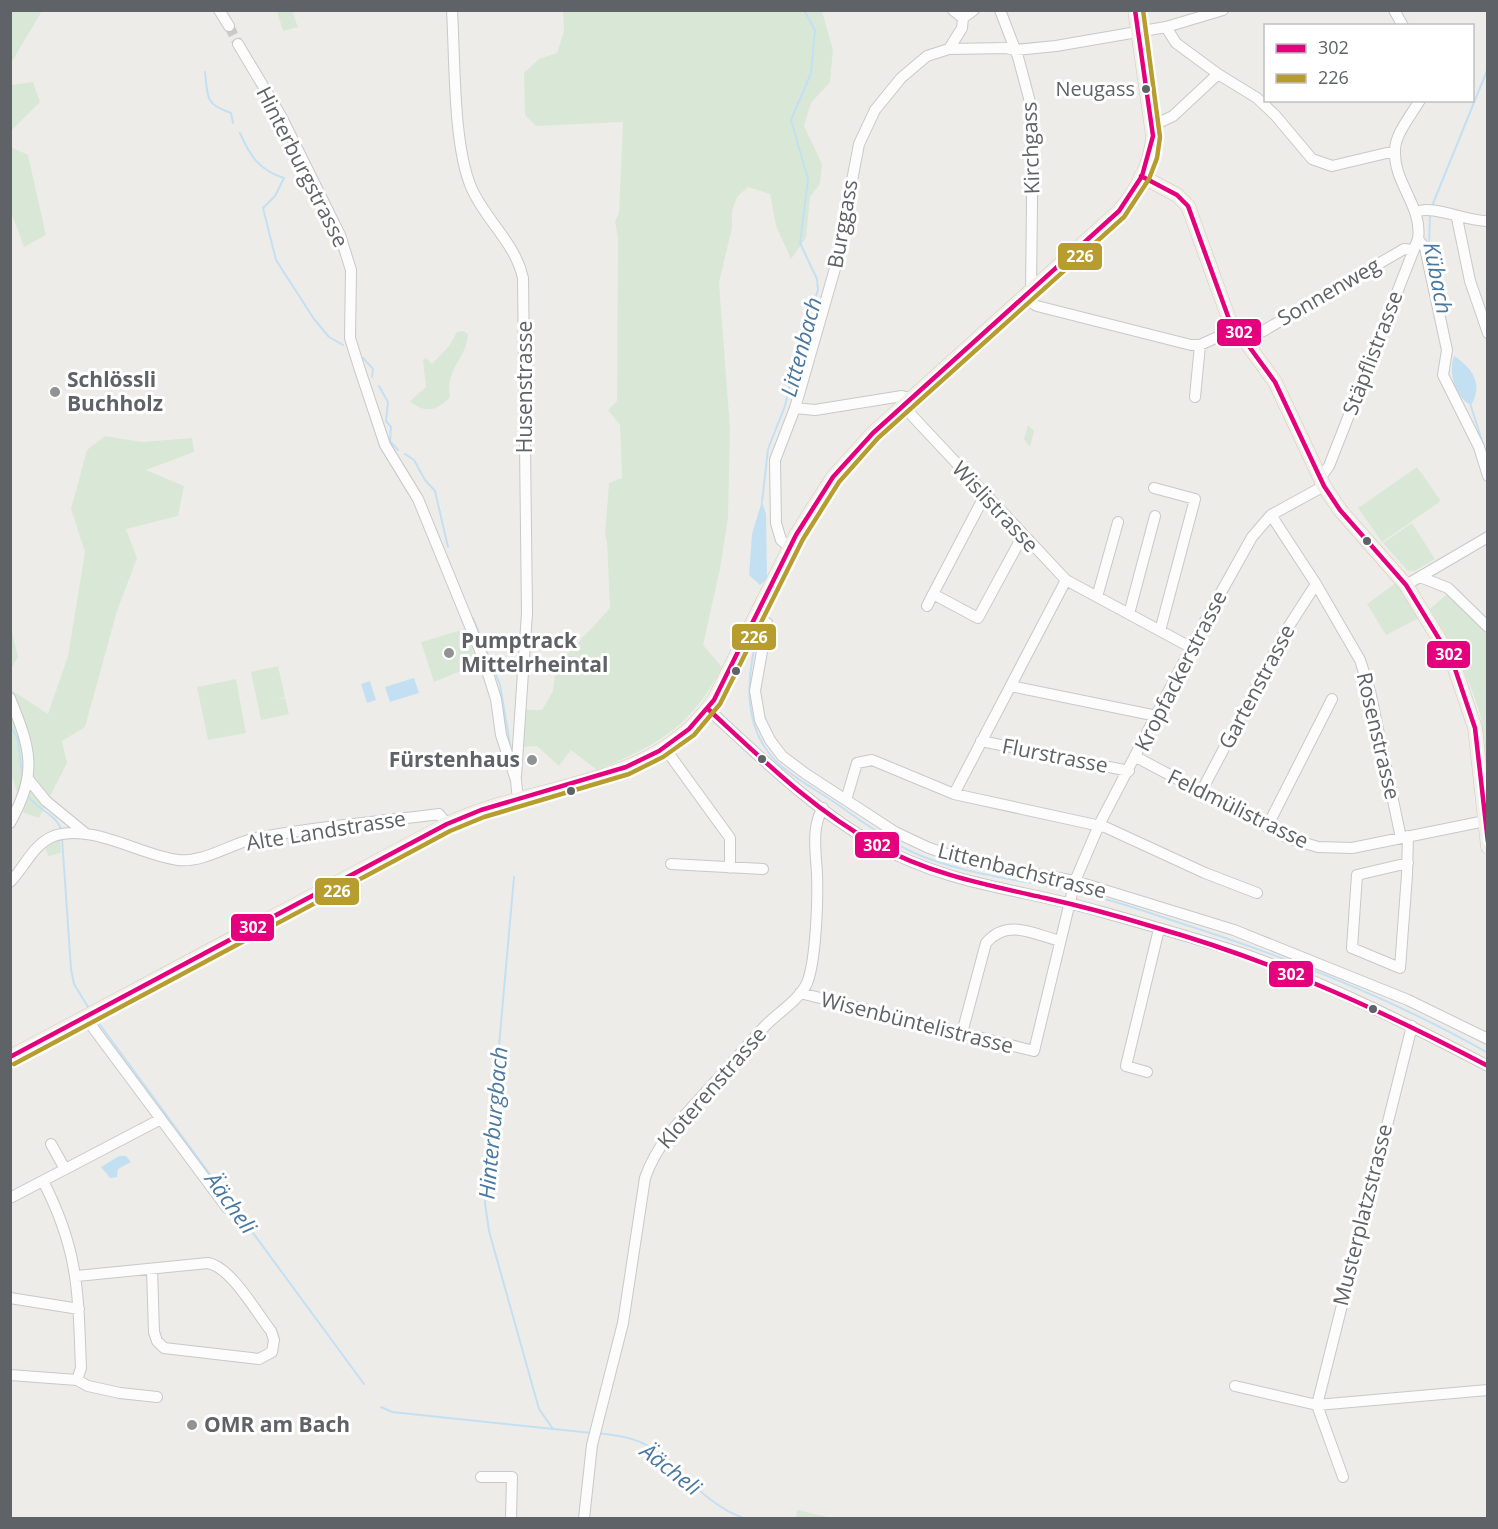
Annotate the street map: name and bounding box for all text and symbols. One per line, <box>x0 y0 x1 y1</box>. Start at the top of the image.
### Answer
legend <box>1264 24 1474 102</box>
text: 302 <box>1318 35 1349 59</box>
text: 226 <box>1318 65 1349 89</box>
place label: Neugass <box>1055 75 1135 102</box>
street label: Hinterburgstrasse <box>250 81 355 252</box>
marker: Neugass <box>1140 83 1152 95</box>
street label: Kirchgass <box>1014 101 1046 195</box>
street label: Burggass <box>820 177 864 270</box>
water label: Kübach <box>1417 239 1461 316</box>
line badge: 226 <box>1057 242 1103 271</box>
text: 226 <box>1066 245 1094 267</box>
street label: Sonnenweg <box>1272 250 1385 332</box>
street label: Stäpflistrasse <box>1336 287 1409 419</box>
water label: Littenbach <box>772 294 828 400</box>
line badge: 302 <box>1216 318 1262 347</box>
street label: Husenstrasse <box>510 321 538 453</box>
text: 302 <box>1225 321 1253 343</box>
place label: Schlössli Buchholz <box>67 365 163 417</box>
marker: Schlössli Buchholz <box>48 385 62 399</box>
street label: Wislistrasse <box>946 455 1045 558</box>
unlabelled marker <box>1361 535 1373 547</box>
street label: Kropfackerstrasse <box>1128 585 1233 756</box>
street label: Gartenstrasse <box>1212 619 1301 754</box>
line badge: 226 <box>731 623 777 651</box>
place label: Pumptrack Mittelrheintal <box>461 626 608 678</box>
text: 226 <box>740 626 768 648</box>
line badge: 302 <box>1426 640 1471 669</box>
text: 302 <box>1435 643 1463 665</box>
marker: Pumptrack Mittelrheintal <box>442 646 456 660</box>
unlabelled marker <box>730 665 742 677</box>
street label: Rosenstrasse <box>1351 669 1407 802</box>
street label: Flurstrasse <box>1000 731 1110 779</box>
place label: Fürstenhaus <box>389 745 520 773</box>
marker: Fürstenhaus <box>525 753 539 767</box>
unlabelled marker <box>756 753 768 765</box>
street label: Feldmülistrasse <box>1163 762 1313 854</box>
unlabelled marker <box>565 785 577 797</box>
street label: Alte Landstrasse <box>244 804 408 856</box>
line badge: 302 <box>854 831 900 859</box>
text: 302 <box>863 834 891 856</box>
street label: Littenbachstrasse <box>935 836 1110 905</box>
line badge: 226 <box>314 877 360 906</box>
text: 226 <box>323 880 351 902</box>
line badge: 302 <box>230 913 275 942</box>
text: 302 <box>239 916 267 938</box>
line badge: 302 <box>1268 960 1314 988</box>
text: 302 <box>1277 963 1305 985</box>
street label: Wisenbüntelistrasse <box>818 985 1016 1059</box>
unlabelled marker <box>1367 1003 1379 1015</box>
street label: Kloterenstrasse <box>651 1020 772 1154</box>
water label: Hinterburgbach <box>470 1045 514 1201</box>
street label: Musterplatzstrasse <box>1326 1121 1398 1309</box>
water label: Äächeli <box>198 1164 265 1240</box>
place label: OMR am Bach <box>204 1410 350 1438</box>
marker: OMR am Bach <box>185 1418 199 1432</box>
water label: Äächeli <box>633 1434 709 1502</box>

